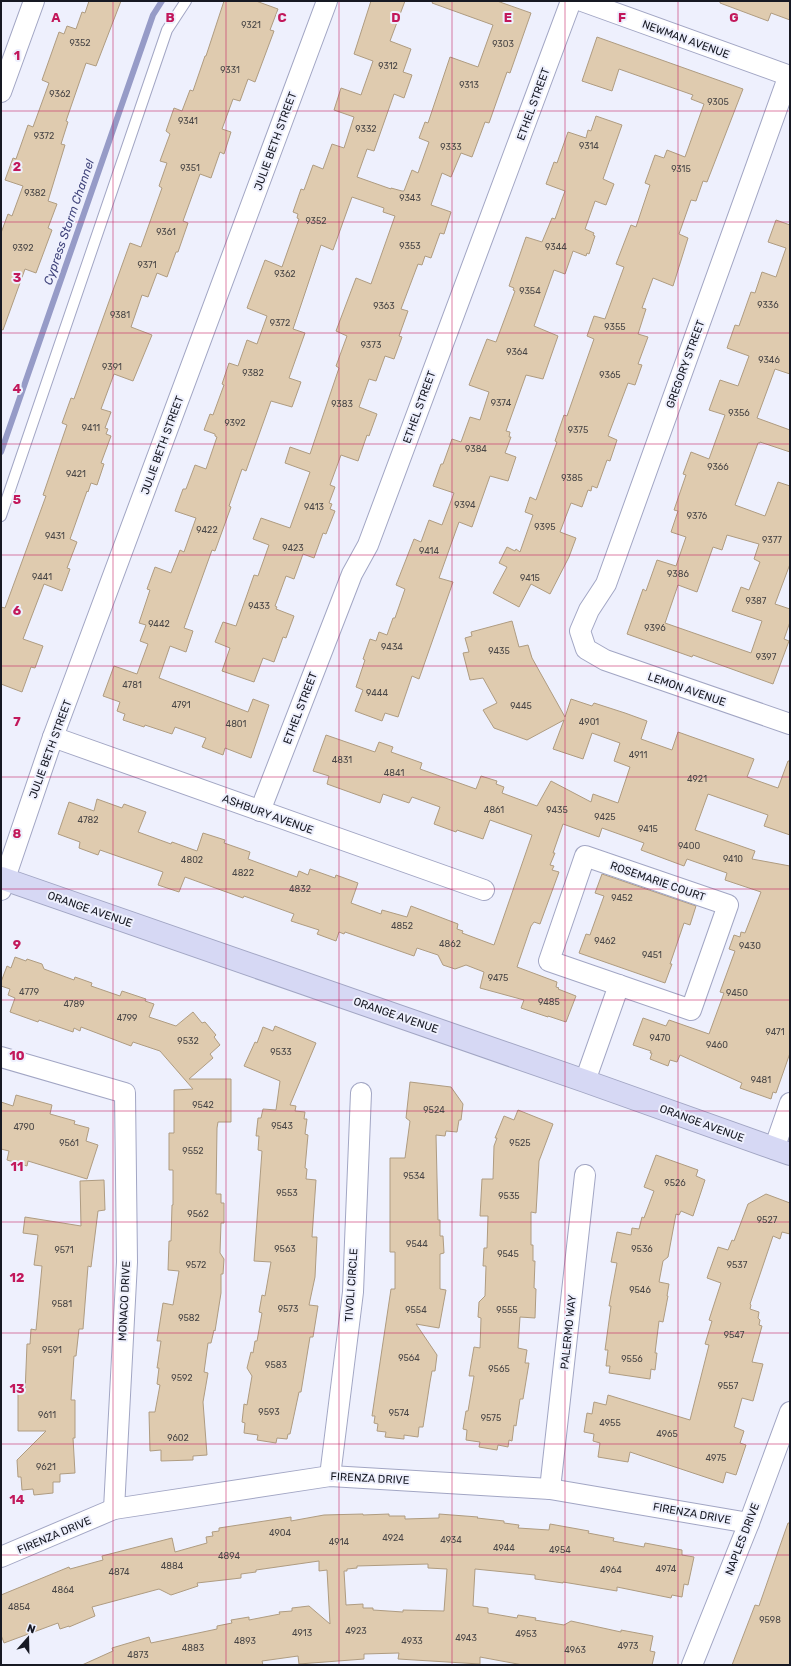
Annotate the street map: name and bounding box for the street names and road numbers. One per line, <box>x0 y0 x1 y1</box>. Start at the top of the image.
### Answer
street label: NEWMAN AVENUE <box>640 18 732 61</box>
street label: ETHEL STREET <box>514 66 553 142</box>
street label: JULIE BETH STREET <box>252 89 300 192</box>
street label: GREGORY STREET <box>664 318 708 410</box>
street label: ETHEL STREET <box>400 369 439 445</box>
street label: JULIE BETH STREET <box>139 393 187 496</box>
street label: ETHEL STREET <box>281 670 320 746</box>
street label: LEMON AVENUE <box>646 670 728 709</box>
street label: JULIE BETH STREET <box>27 697 75 800</box>
street label: ASHBURY AVENUE <box>221 792 315 837</box>
street label: ROSEMARIE COURT <box>609 859 708 904</box>
street label: ORANGE AVENUE <box>46 889 134 930</box>
street label: ORANGE AVENUE <box>352 995 440 1036</box>
street label: ORANGE AVENUE <box>658 1102 746 1145</box>
street label: TIVOLI CIRCLE <box>342 1248 361 1322</box>
street label: MONACO DRIVE <box>116 1260 133 1341</box>
street label: PALERMO WAY <box>558 1294 579 1370</box>
street label: FIRENZA DRIVE <box>330 1470 410 1487</box>
street label: FIRENZA DRIVE <box>652 1500 732 1527</box>
street label: NAPLES DRIVE <box>723 1501 762 1577</box>
street label: FIRENZA DRIVE <box>15 1514 93 1557</box>

